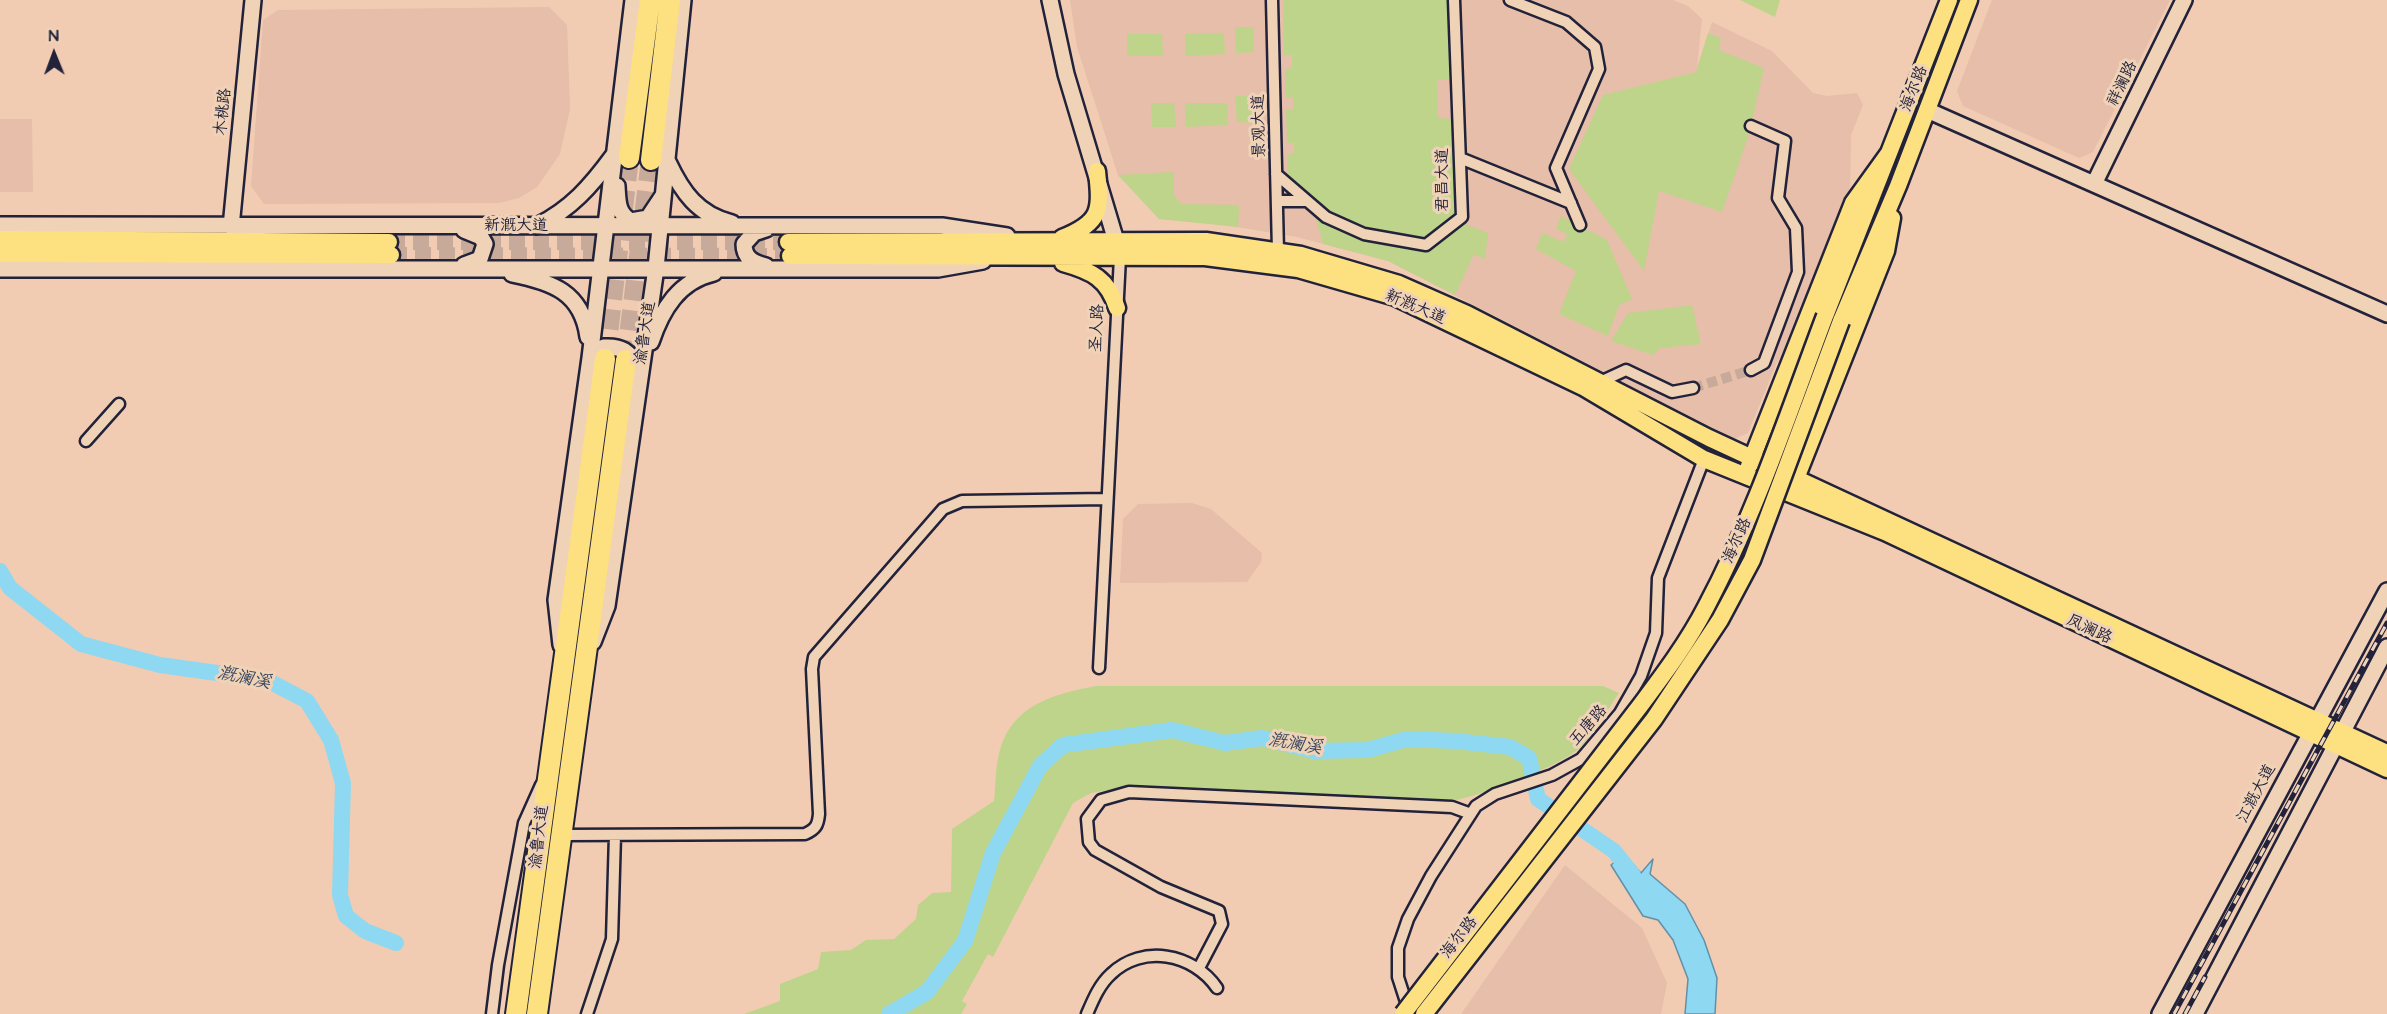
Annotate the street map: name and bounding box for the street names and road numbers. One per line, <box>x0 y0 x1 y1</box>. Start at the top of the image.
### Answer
street label: 祥澜路 <box>2104 58 2142 110</box>
street label: 海尔路 <box>1897 63 1933 115</box>
street label: 木桃路 <box>212 87 236 137</box>
street label: 景观大道 <box>1250 94 1270 158</box>
street label: 君昌大道 <box>1434 148 1454 212</box>
street label: 新溉大道 <box>484 217 548 237</box>
street label: 新溉大道 <box>1382 287 1448 329</box>
street label: 渝鲁大道 <box>632 300 660 366</box>
street label: 圣人路 <box>1087 304 1109 352</box>
street label: 海尔路 <box>1719 515 1757 567</box>
street label: 凤澜路 <box>2063 611 2115 649</box>
street label: 五唐路 <box>1566 702 1612 750</box>
street label: 江溉大道 <box>2234 761 2280 827</box>
street label: 渝鲁大道 <box>527 804 553 870</box>
street label: 海尔路 <box>1438 913 1482 963</box>

